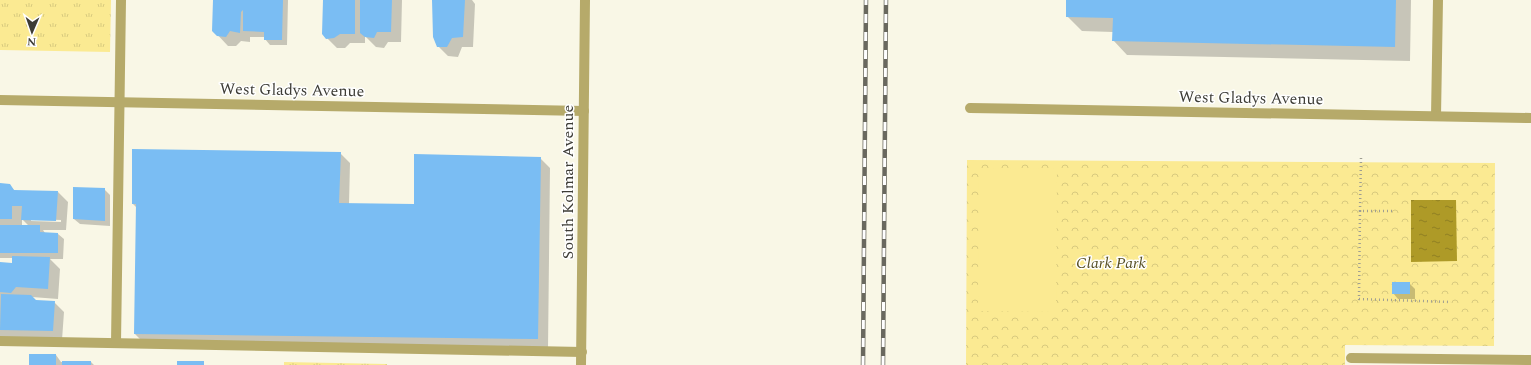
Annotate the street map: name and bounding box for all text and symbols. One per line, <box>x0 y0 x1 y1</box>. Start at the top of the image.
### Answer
north arrow <box>12 12 52 52</box>
text: N <box>27 33 36 50</box>
street label: West Gladys Avenue <box>219 77 365 103</box>
street label: West Gladys Avenue <box>1178 85 1324 111</box>
street label: South Kolmar Avenue <box>556 105 580 259</box>
park label: Clark Park <box>1076 251 1147 275</box>

